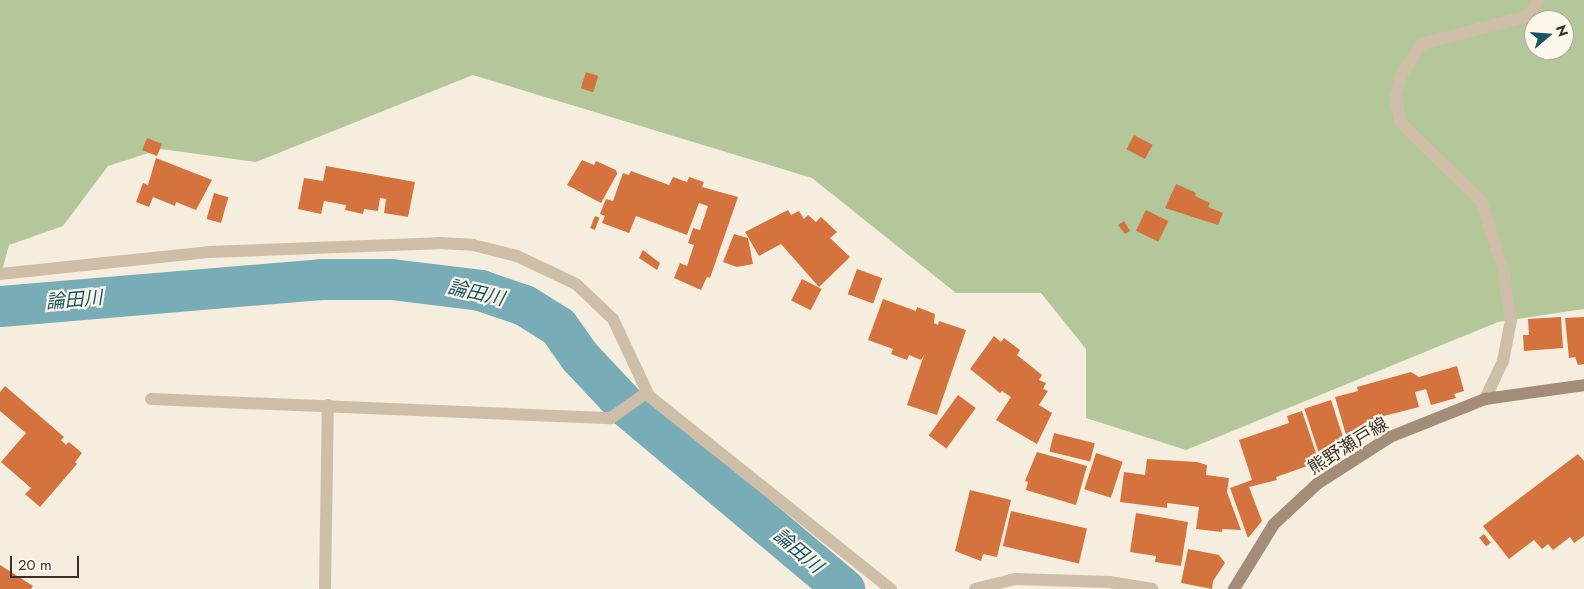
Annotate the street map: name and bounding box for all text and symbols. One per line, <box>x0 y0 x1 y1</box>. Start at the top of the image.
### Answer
north arrow <box>1524 10 1574 60</box>
text: N <box>1551 22 1574 39</box>
water label: 論田川 <box>446 275 506 311</box>
water label: 論田川 <box>45 286 103 314</box>
street label: 熊野瀬戸線 <box>1304 413 1392 479</box>
water label: 論田川 <box>769 524 827 578</box>
scale bar <box>12 546 81 578</box>
text: 20 m <box>18 554 52 576</box>

